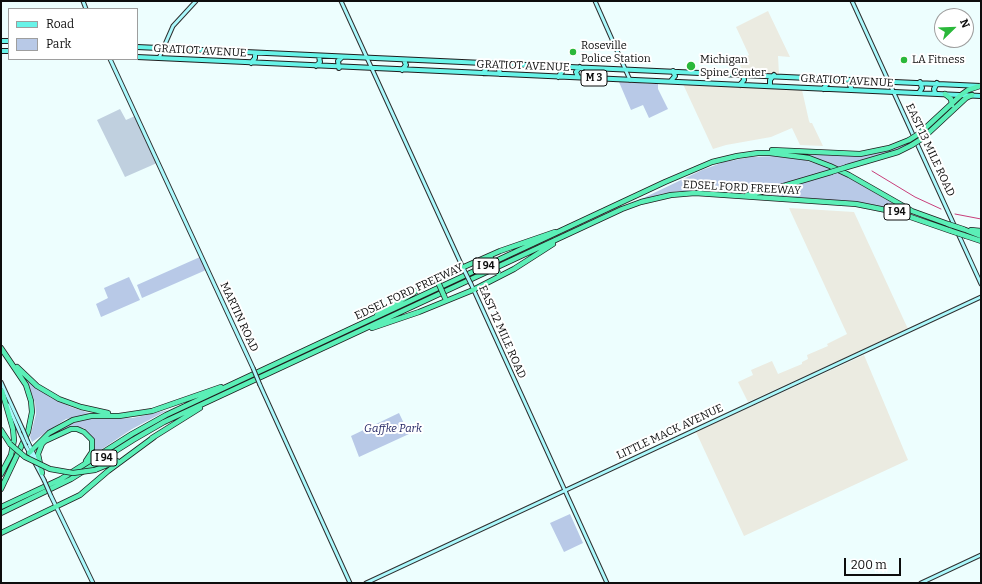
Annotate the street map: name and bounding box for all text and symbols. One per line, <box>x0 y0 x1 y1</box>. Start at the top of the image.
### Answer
legend <box>8 8 138 60</box>
north arrow <box>934 8 974 48</box>
text: Road <box>46 17 74 31</box>
text: N <box>957 17 972 30</box>
text: Park <box>46 37 71 51</box>
place label: Roseville Police Station <box>581 39 651 65</box>
street label: GRATIOT AVENUE <box>153 42 247 60</box>
marker: Roseville Police Station <box>568 47 578 57</box>
place label: Michigan Spine Center <box>700 53 766 79</box>
place label: LA Fitness <box>912 53 965 67</box>
marker: LA Fitness <box>899 55 909 65</box>
street label: GRATIOT AVENUE <box>476 58 570 74</box>
marker: Michigan Spine Center <box>685 60 697 72</box>
road number: M 3 <box>581 70 607 86</box>
street label: GRATIOT AVENUE <box>800 72 894 90</box>
street label: EAST 13 MILE ROAD <box>903 101 957 199</box>
street label: EDSEL FORD FREEWAY <box>683 178 801 198</box>
road number: I 94 <box>884 204 910 220</box>
road number: I 94 <box>473 258 499 274</box>
street label: EDSEL FORD FREEWAY <box>353 261 465 323</box>
street label: MARTIN ROAD <box>217 280 261 354</box>
street label: EAST 12 MILE ROAD <box>475 283 529 381</box>
street label: LITTLE MACK AVENUE <box>615 402 725 462</box>
park label: Gaffke Park <box>364 422 422 436</box>
road number: I 94 <box>91 450 117 466</box>
scale bar <box>846 550 903 576</box>
text: 200 m <box>851 558 887 572</box>

